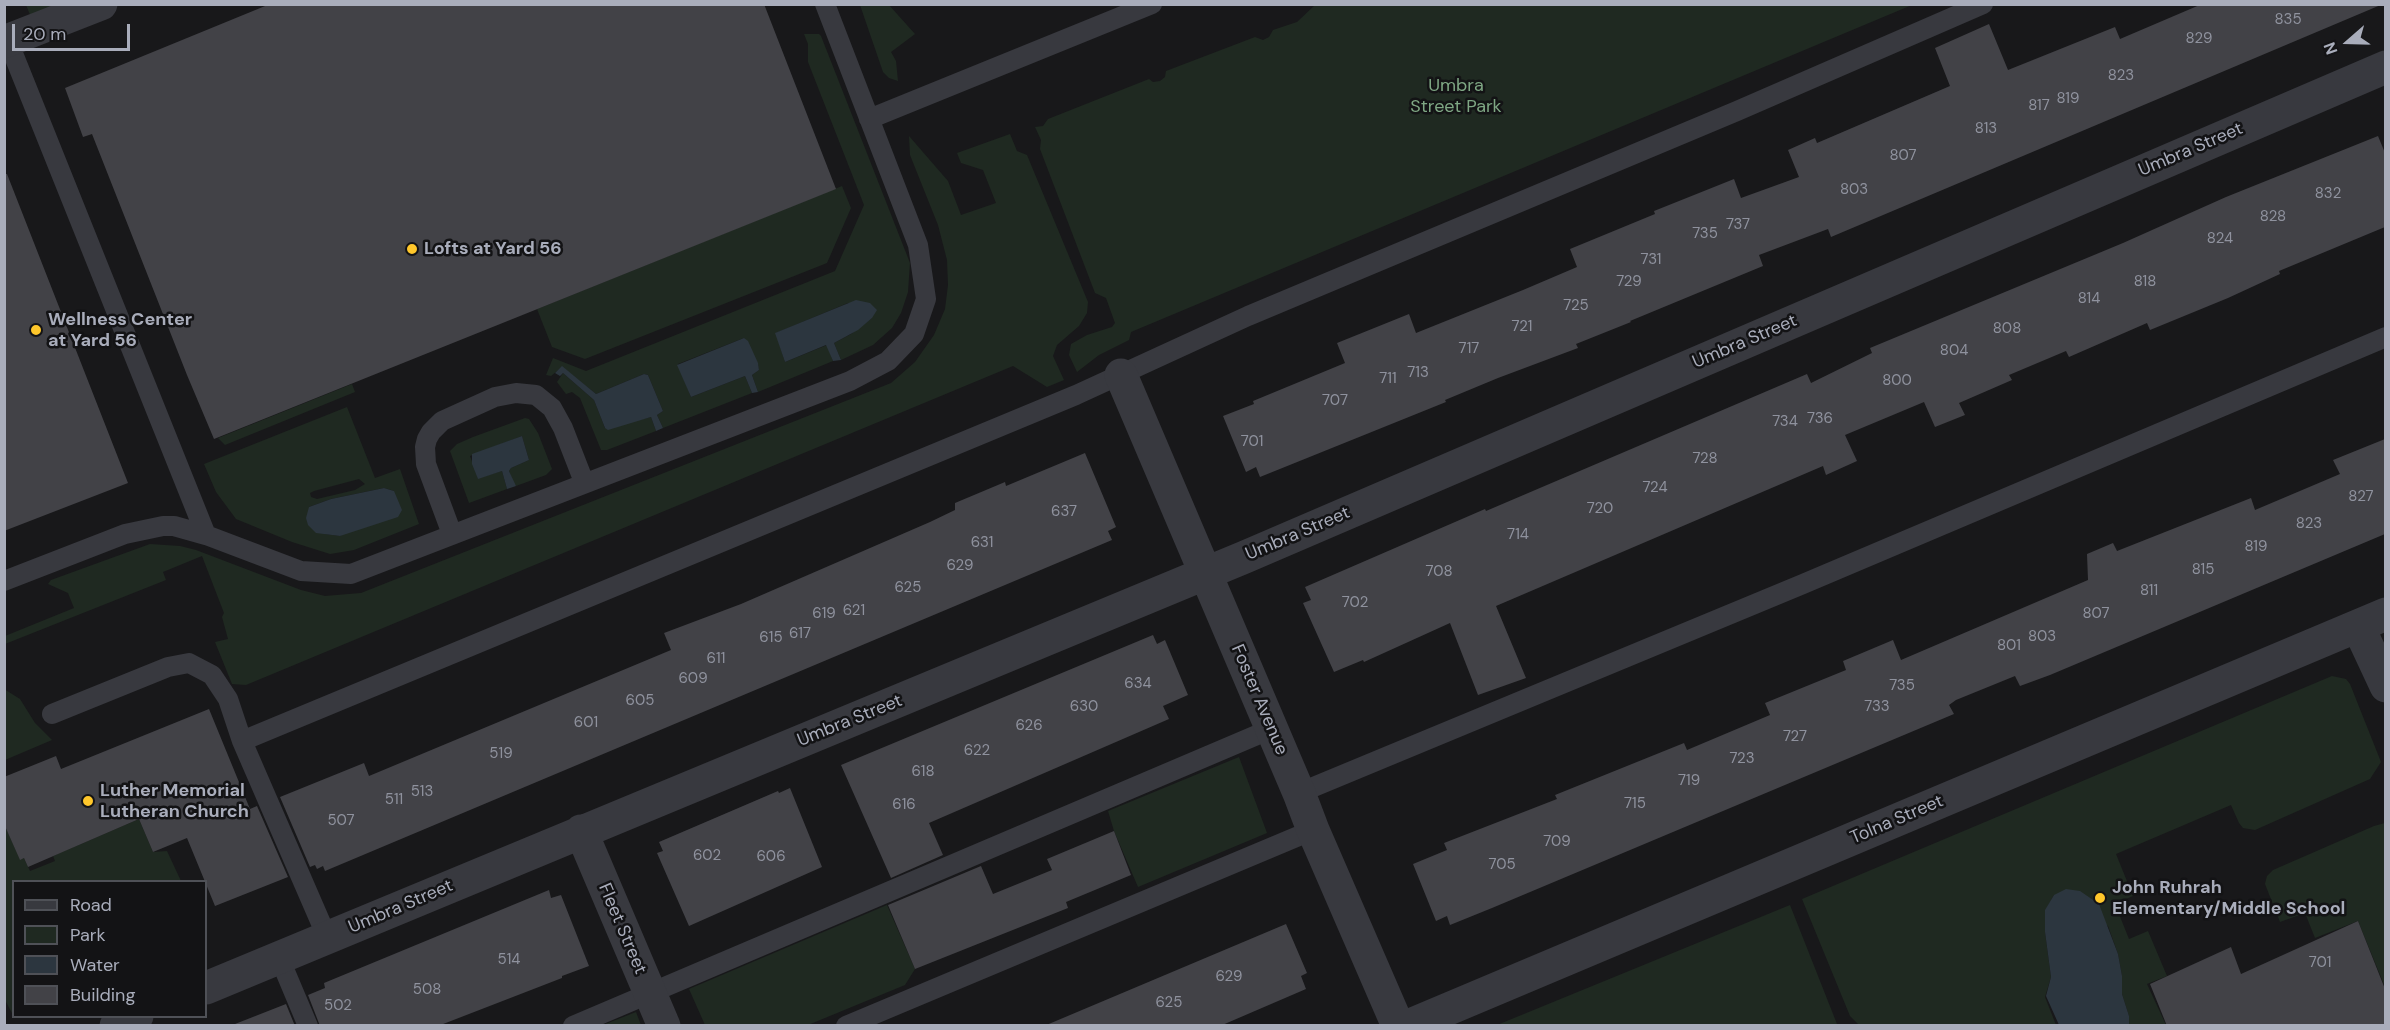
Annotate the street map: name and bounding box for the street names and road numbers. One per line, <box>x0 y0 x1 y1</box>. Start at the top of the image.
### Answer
street label: Umbra Street <box>2136 118 2246 182</box>
street label: Umbra Street <box>1690 310 1800 374</box>
street label: Umbra Street <box>1243 502 1353 566</box>
street label: Foster Avenue <box>1226 641 1292 759</box>
street label: Umbra Street <box>794 690 906 752</box>
street label: Tolna Street <box>1847 791 1947 849</box>
street label: Umbra Street <box>346 875 456 939</box>
street label: Fleet Street <box>593 880 651 978</box>

